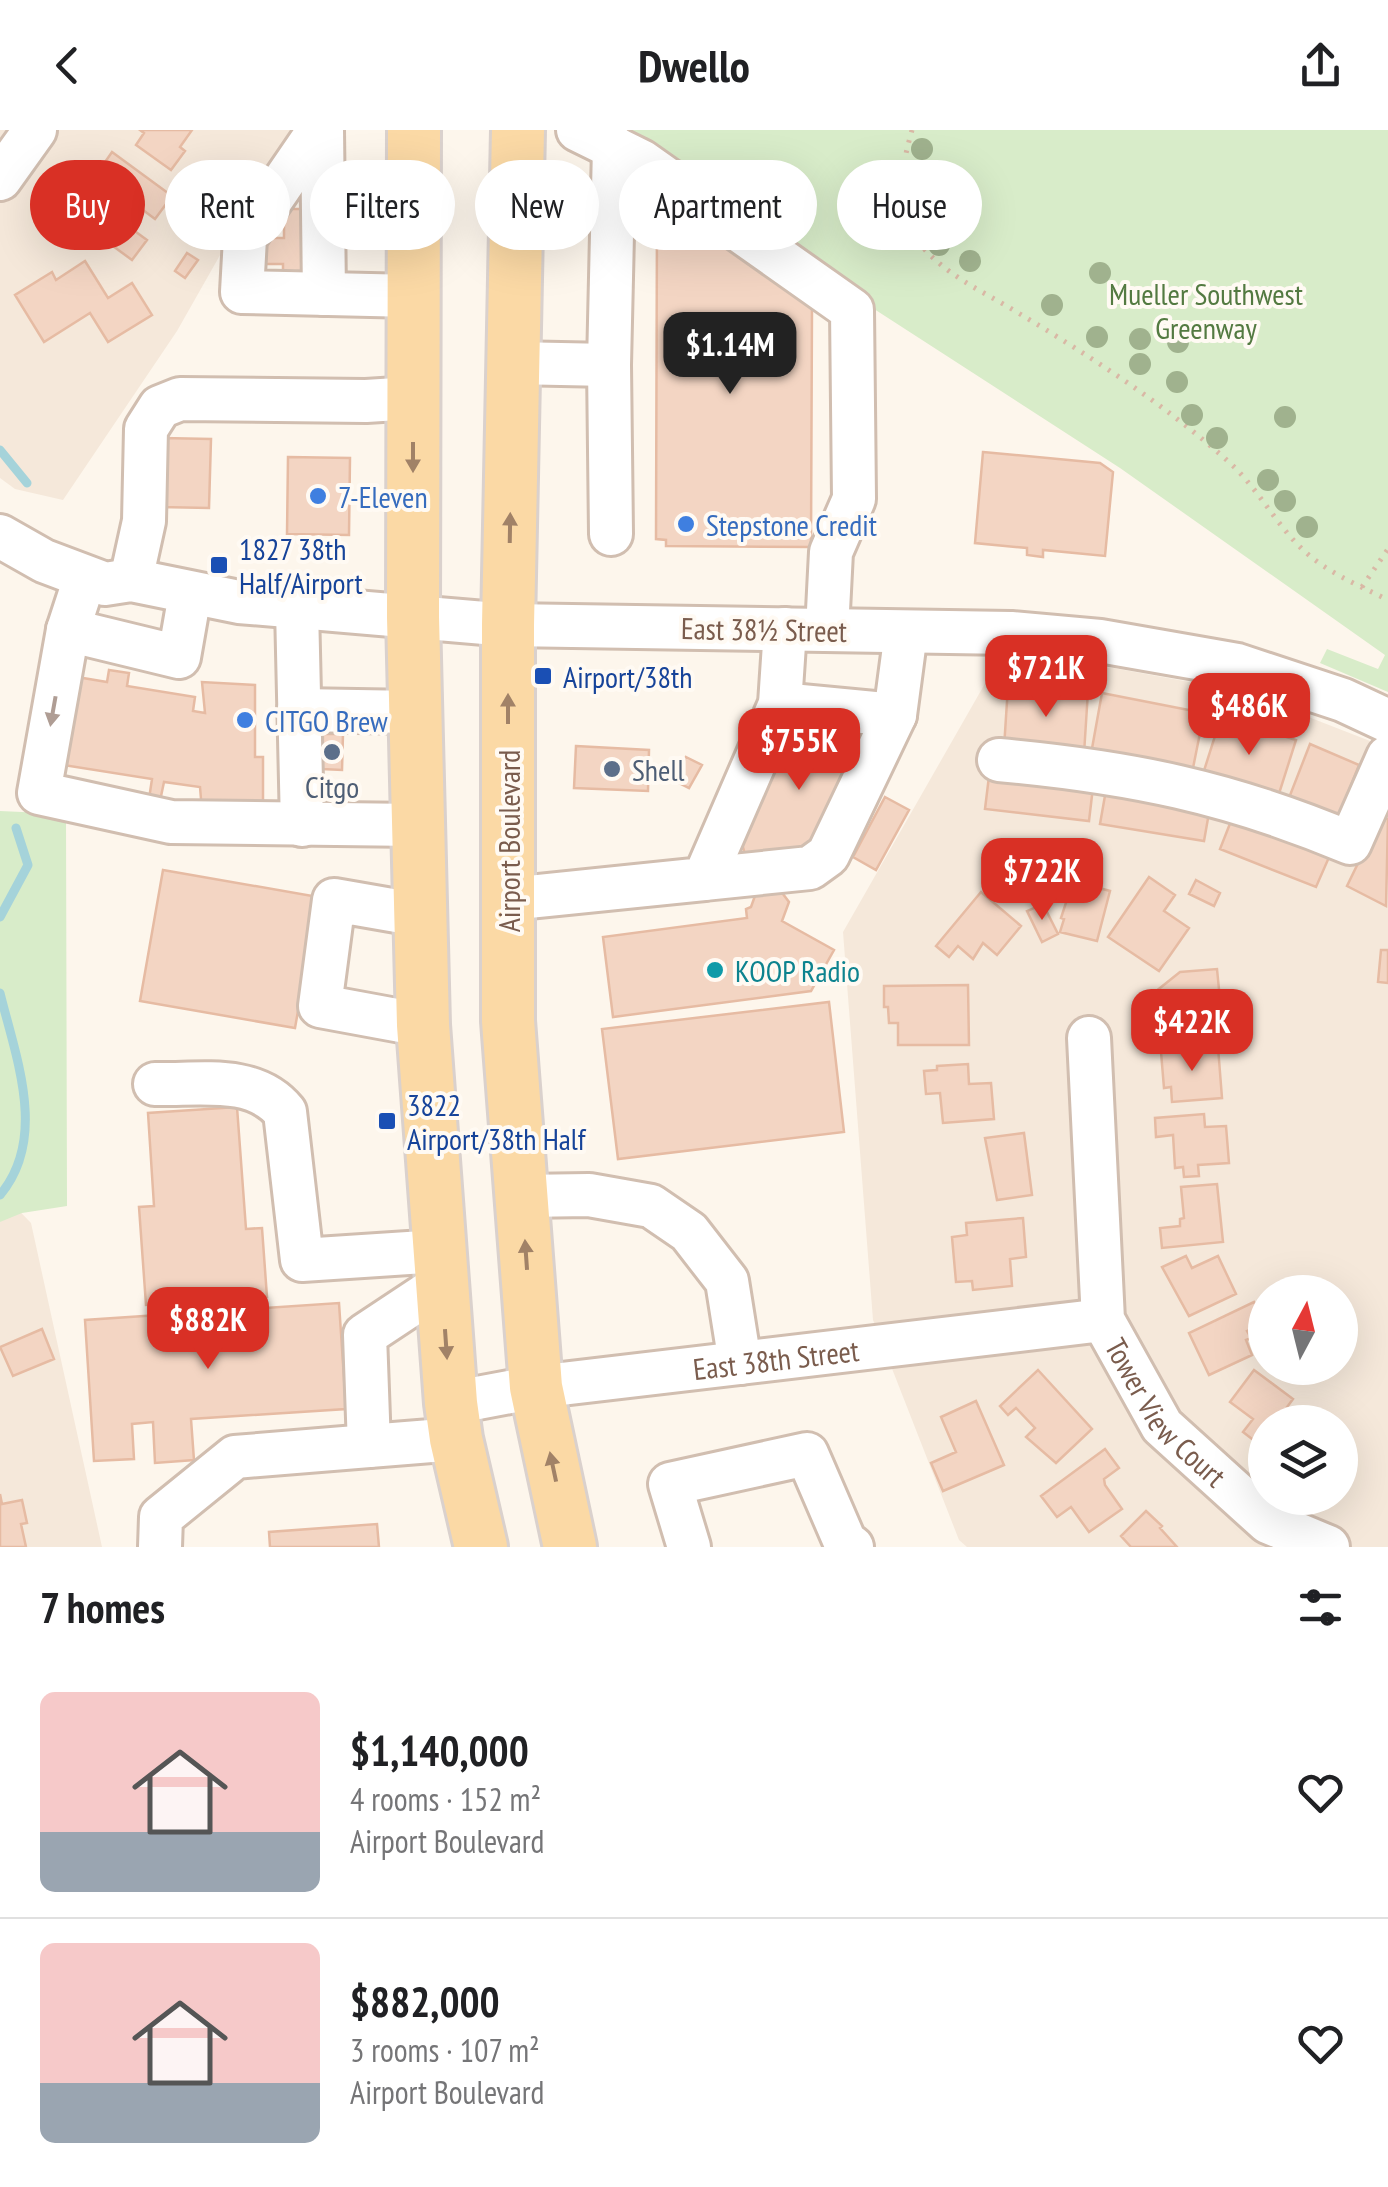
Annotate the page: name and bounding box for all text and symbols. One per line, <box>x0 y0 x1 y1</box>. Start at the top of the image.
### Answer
text: Dwello <box>638 36 750 94</box>
icon: back <box>40 38 95 93</box>
icon: share <box>1293 38 1348 93</box>
chip: Buy <box>30 160 145 250</box>
chip: Rent <box>165 160 290 250</box>
chip: Filters <box>310 160 455 250</box>
chip: New <box>475 160 599 250</box>
chip: Apartment <box>619 160 817 250</box>
chip: House <box>837 160 982 250</box>
park label: Mueller Southwest Greenway <box>1109 274 1304 347</box>
pin: $1.14M <box>649 312 811 397</box>
text: $1.14M <box>685 323 775 365</box>
one-way arrow <box>405 442 421 474</box>
place label: 7-Eleven <box>338 477 428 516</box>
marker: 7-Eleven <box>307 485 329 507</box>
place label: Stepstone Credit <box>706 505 878 544</box>
one-way arrow <box>502 511 518 543</box>
marker: Stepstone Credit <box>675 513 697 535</box>
place label: 1827 38th Half/Airport <box>239 529 363 602</box>
marker: 1827 38th Half/Airport <box>208 554 230 576</box>
street label: East 38½ Street <box>681 608 848 650</box>
pin: $721K <box>976 635 1116 720</box>
text: $721K <box>1007 646 1085 688</box>
place label: Airport/38th <box>563 657 692 696</box>
marker: Airport/38th <box>532 665 554 687</box>
pin: $486K <box>1179 673 1319 758</box>
text: $486K <box>1210 684 1288 726</box>
one-way arrow <box>500 693 516 725</box>
one-way arrow <box>45 696 61 727</box>
place label: CITGO Brew <box>265 701 388 740</box>
pin: $755K <box>729 708 869 793</box>
marker: CITGO Brew <box>234 709 256 731</box>
text: $755K <box>760 719 838 761</box>
marker: Citgo <box>321 741 343 763</box>
street label: Airport Boulevard <box>489 750 528 932</box>
place label: Shell <box>632 750 684 789</box>
marker: Shell <box>601 758 623 780</box>
place label: Citgo <box>305 767 359 806</box>
pin: $722K <box>972 838 1112 923</box>
text: $722K <box>1003 849 1081 891</box>
place label: KOOP Radio <box>735 951 860 990</box>
marker: KOOP Radio <box>704 959 726 981</box>
pin: $422K <box>1122 989 1262 1074</box>
text: $422K <box>1153 1000 1231 1042</box>
place label: 3822 Airport/38th Half <box>407 1085 587 1158</box>
marker: 3822 Airport/38th Half <box>376 1110 398 1132</box>
one-way arrow <box>518 1239 534 1271</box>
north arrow <box>1248 1275 1358 1385</box>
map controls <box>1248 1275 1358 1515</box>
pin: $882K <box>138 1287 278 1372</box>
text: $882K <box>169 1298 247 1340</box>
one-way arrow <box>439 1328 455 1360</box>
street label: East 38th Street <box>691 1329 862 1388</box>
street label: Tower View Court <box>1097 1331 1236 1495</box>
button: layers <box>1248 1405 1358 1515</box>
one-way arrow <box>545 1451 561 1482</box>
text: 7 homes <box>40 1580 165 1635</box>
icon: filters <box>1293 1580 1348 1635</box>
text: $1,140,000 <box>350 1723 529 1778</box>
icon: home <box>120 1732 240 1852</box>
icon: heart <box>1293 1765 1348 1820</box>
text: 4 rooms · 152 m² <box>350 1778 541 1820</box>
text: Airport Boulevard <box>350 1820 544 1862</box>
text: $882,000 <box>350 1974 500 2029</box>
icon: home <box>120 1983 240 2103</box>
icon: heart <box>1293 2016 1348 2071</box>
text: 3 rooms · 107 m² <box>350 2029 540 2071</box>
text: Airport Boulevard <box>350 2071 544 2113</box>

